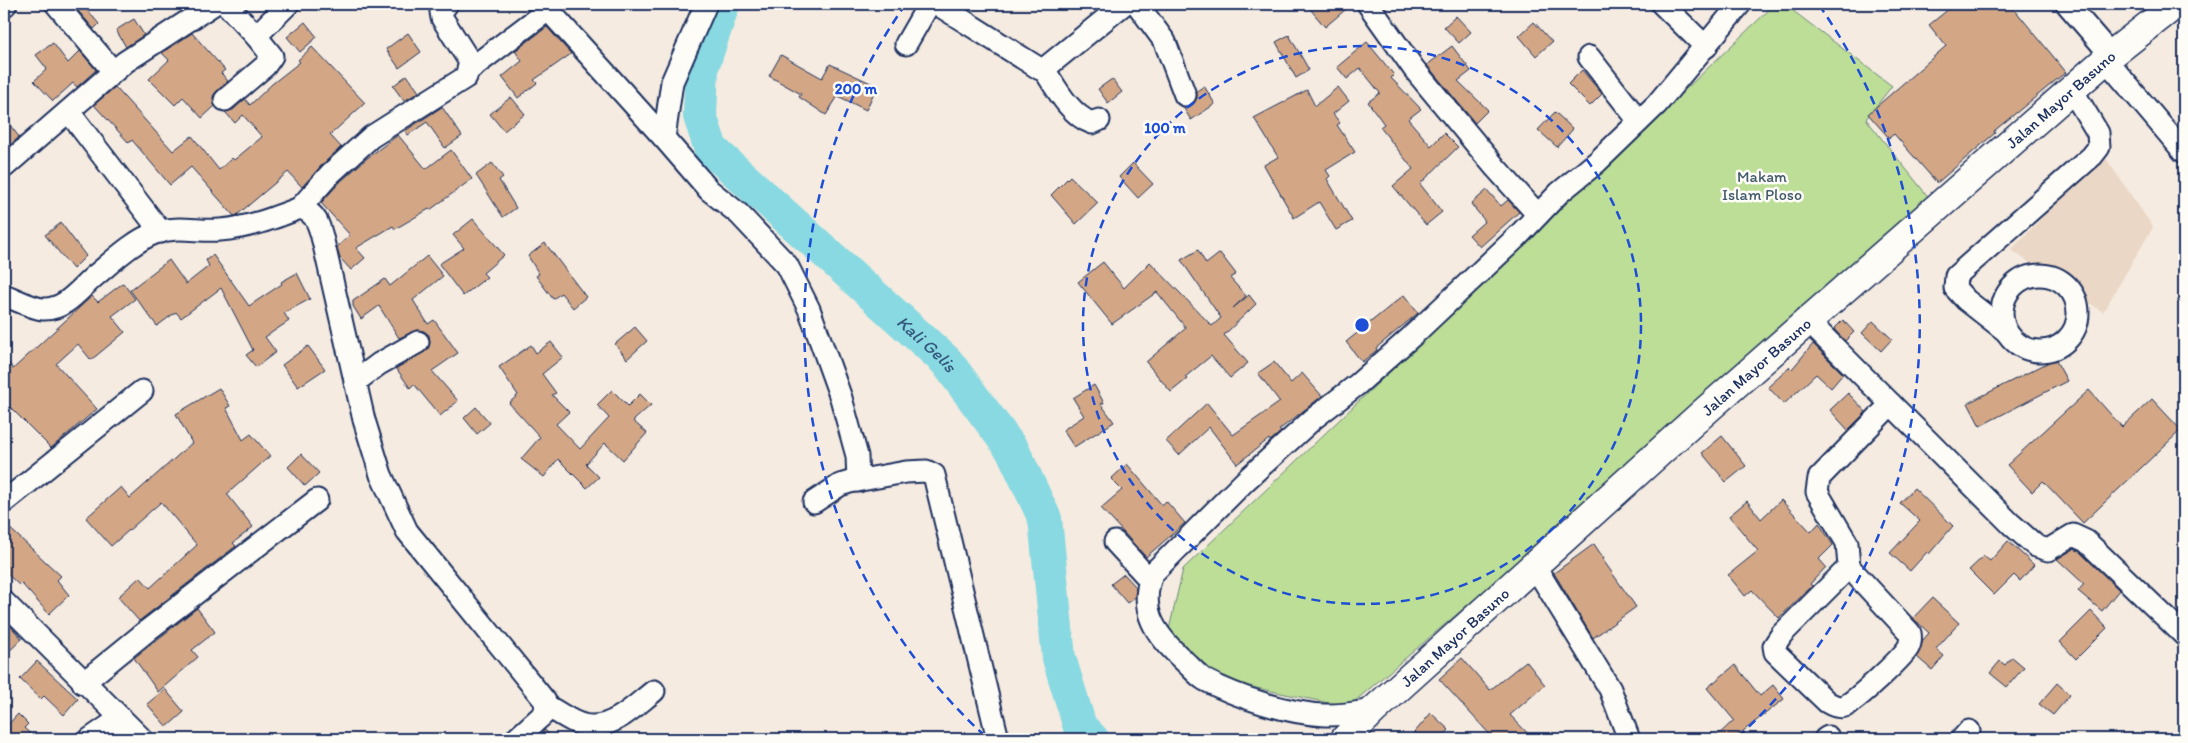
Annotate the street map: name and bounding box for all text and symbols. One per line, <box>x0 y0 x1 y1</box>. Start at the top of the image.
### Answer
street label: Jalan Mayor Basuno <box>2002 46 2119 152</box>
text: 200 m <box>835 80 878 98</box>
text: 100 m <box>1144 119 1186 137</box>
park label: Makam Islam Ploso <box>1722 167 1802 204</box>
water label: Kali Gelis <box>892 311 962 377</box>
street label: Jalan Mayor Basuno <box>1698 313 1815 419</box>
centre of rings <box>1353 316 1371 334</box>
street label: Jalan Mayor Basuno <box>1397 583 1513 691</box>

